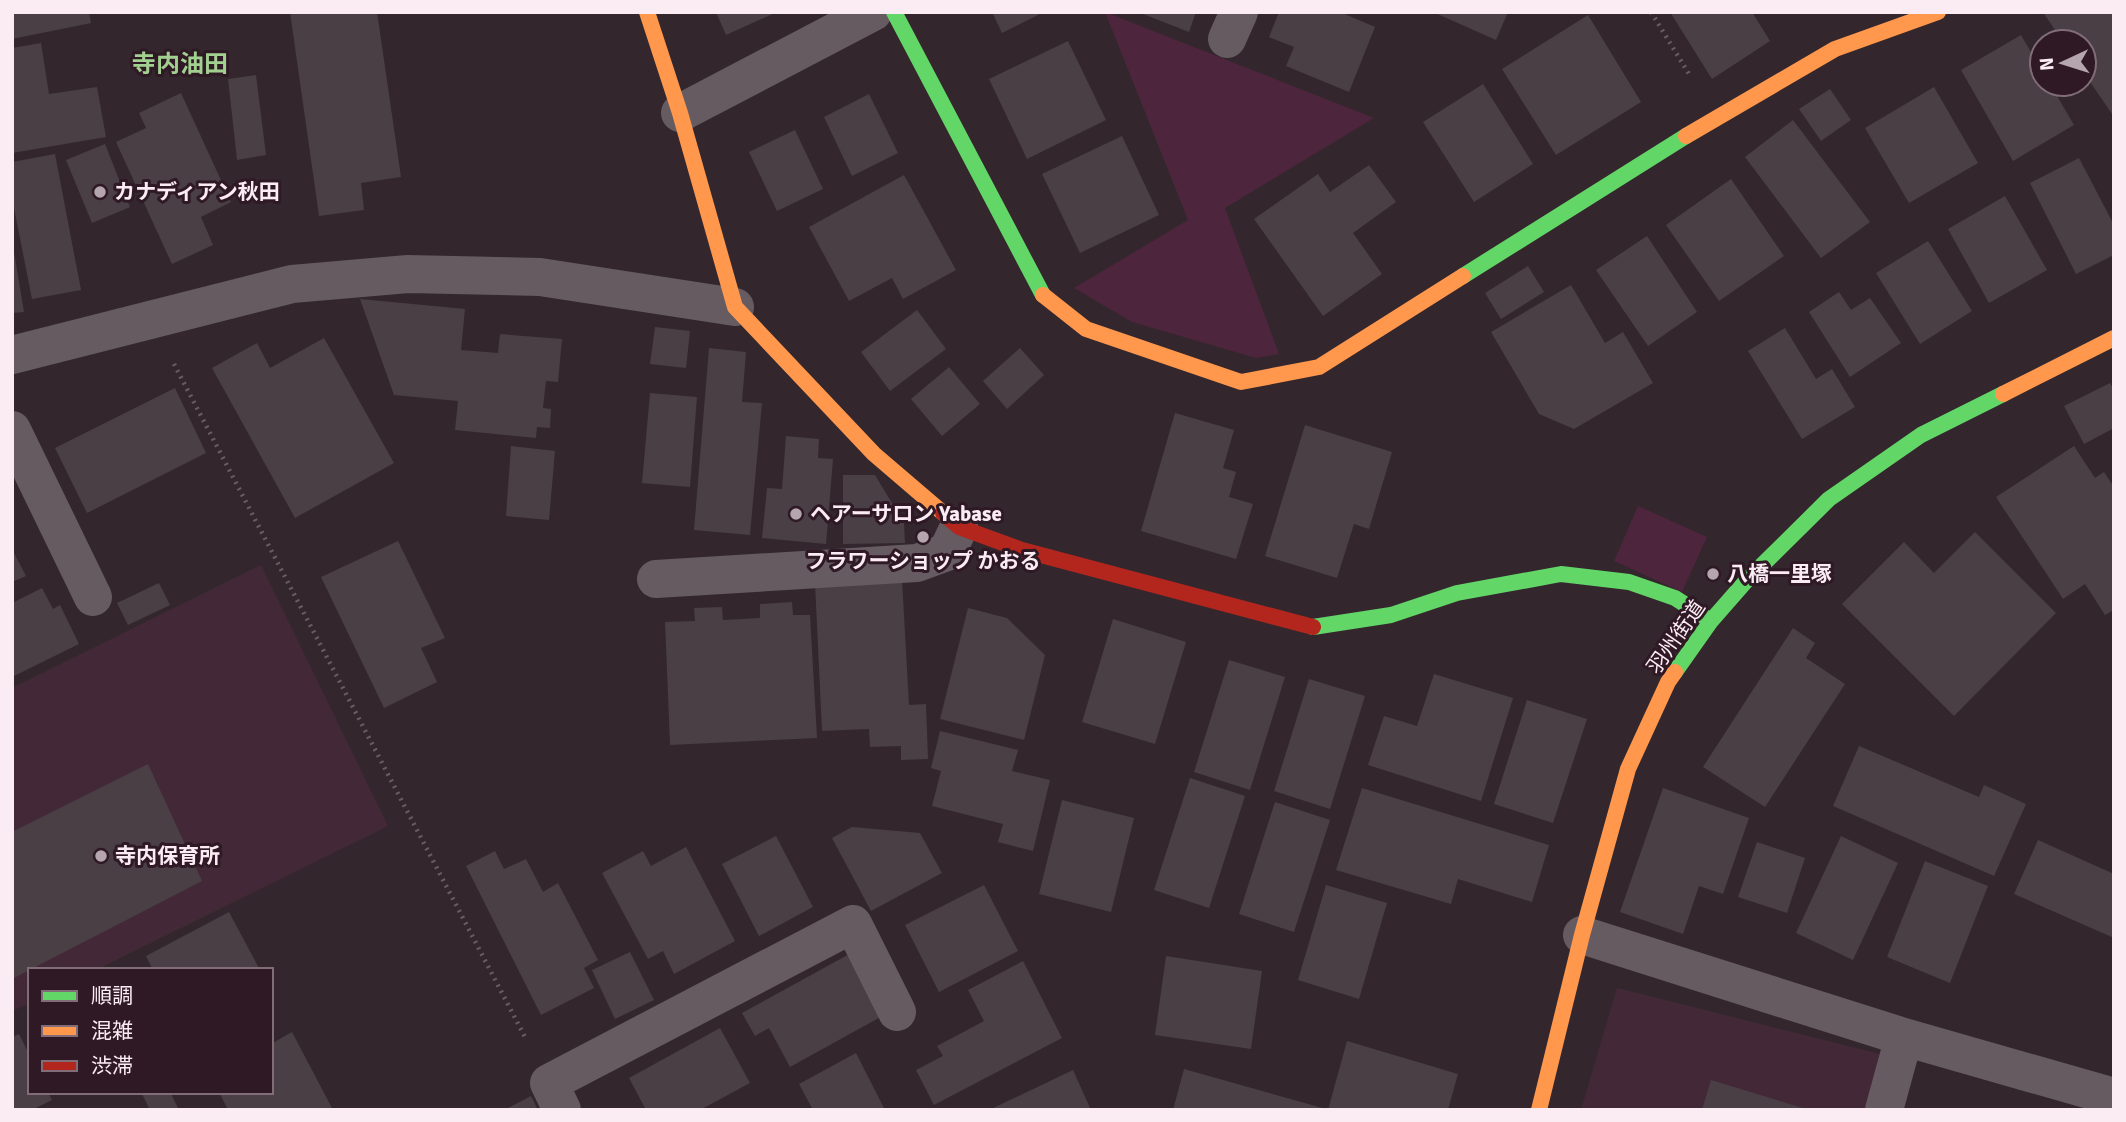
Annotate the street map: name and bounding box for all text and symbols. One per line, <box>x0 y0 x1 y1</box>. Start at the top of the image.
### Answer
north arrow <box>2028 28 2098 98</box>
district label: 寺内油田 <box>132 49 228 79</box>
text: N <box>2035 57 2059 72</box>
place label: カナディアン秋田 <box>114 179 280 205</box>
marker: カナディアン秋田 <box>92 184 108 200</box>
place label: ヘアーサロン Yabase <box>810 501 1002 527</box>
marker: ヘアーサロン Yabase <box>788 506 804 522</box>
marker: フラワーショップ かおる <box>915 529 931 545</box>
place label: フラワーショップ かおる <box>805 548 1041 574</box>
place label: 八橋一里塚 <box>1727 561 1832 587</box>
marker: 八橋一里塚 <box>1705 566 1721 582</box>
street label: 羽州街道 <box>1641 595 1711 679</box>
place label: 寺内保育所 <box>115 843 220 869</box>
marker: 寺内保育所 <box>93 848 109 864</box>
legend <box>28 968 273 1094</box>
text: 順調 <box>91 983 133 1009</box>
text: 混雑 <box>91 1018 133 1044</box>
text: 渋滞 <box>91 1053 133 1079</box>

